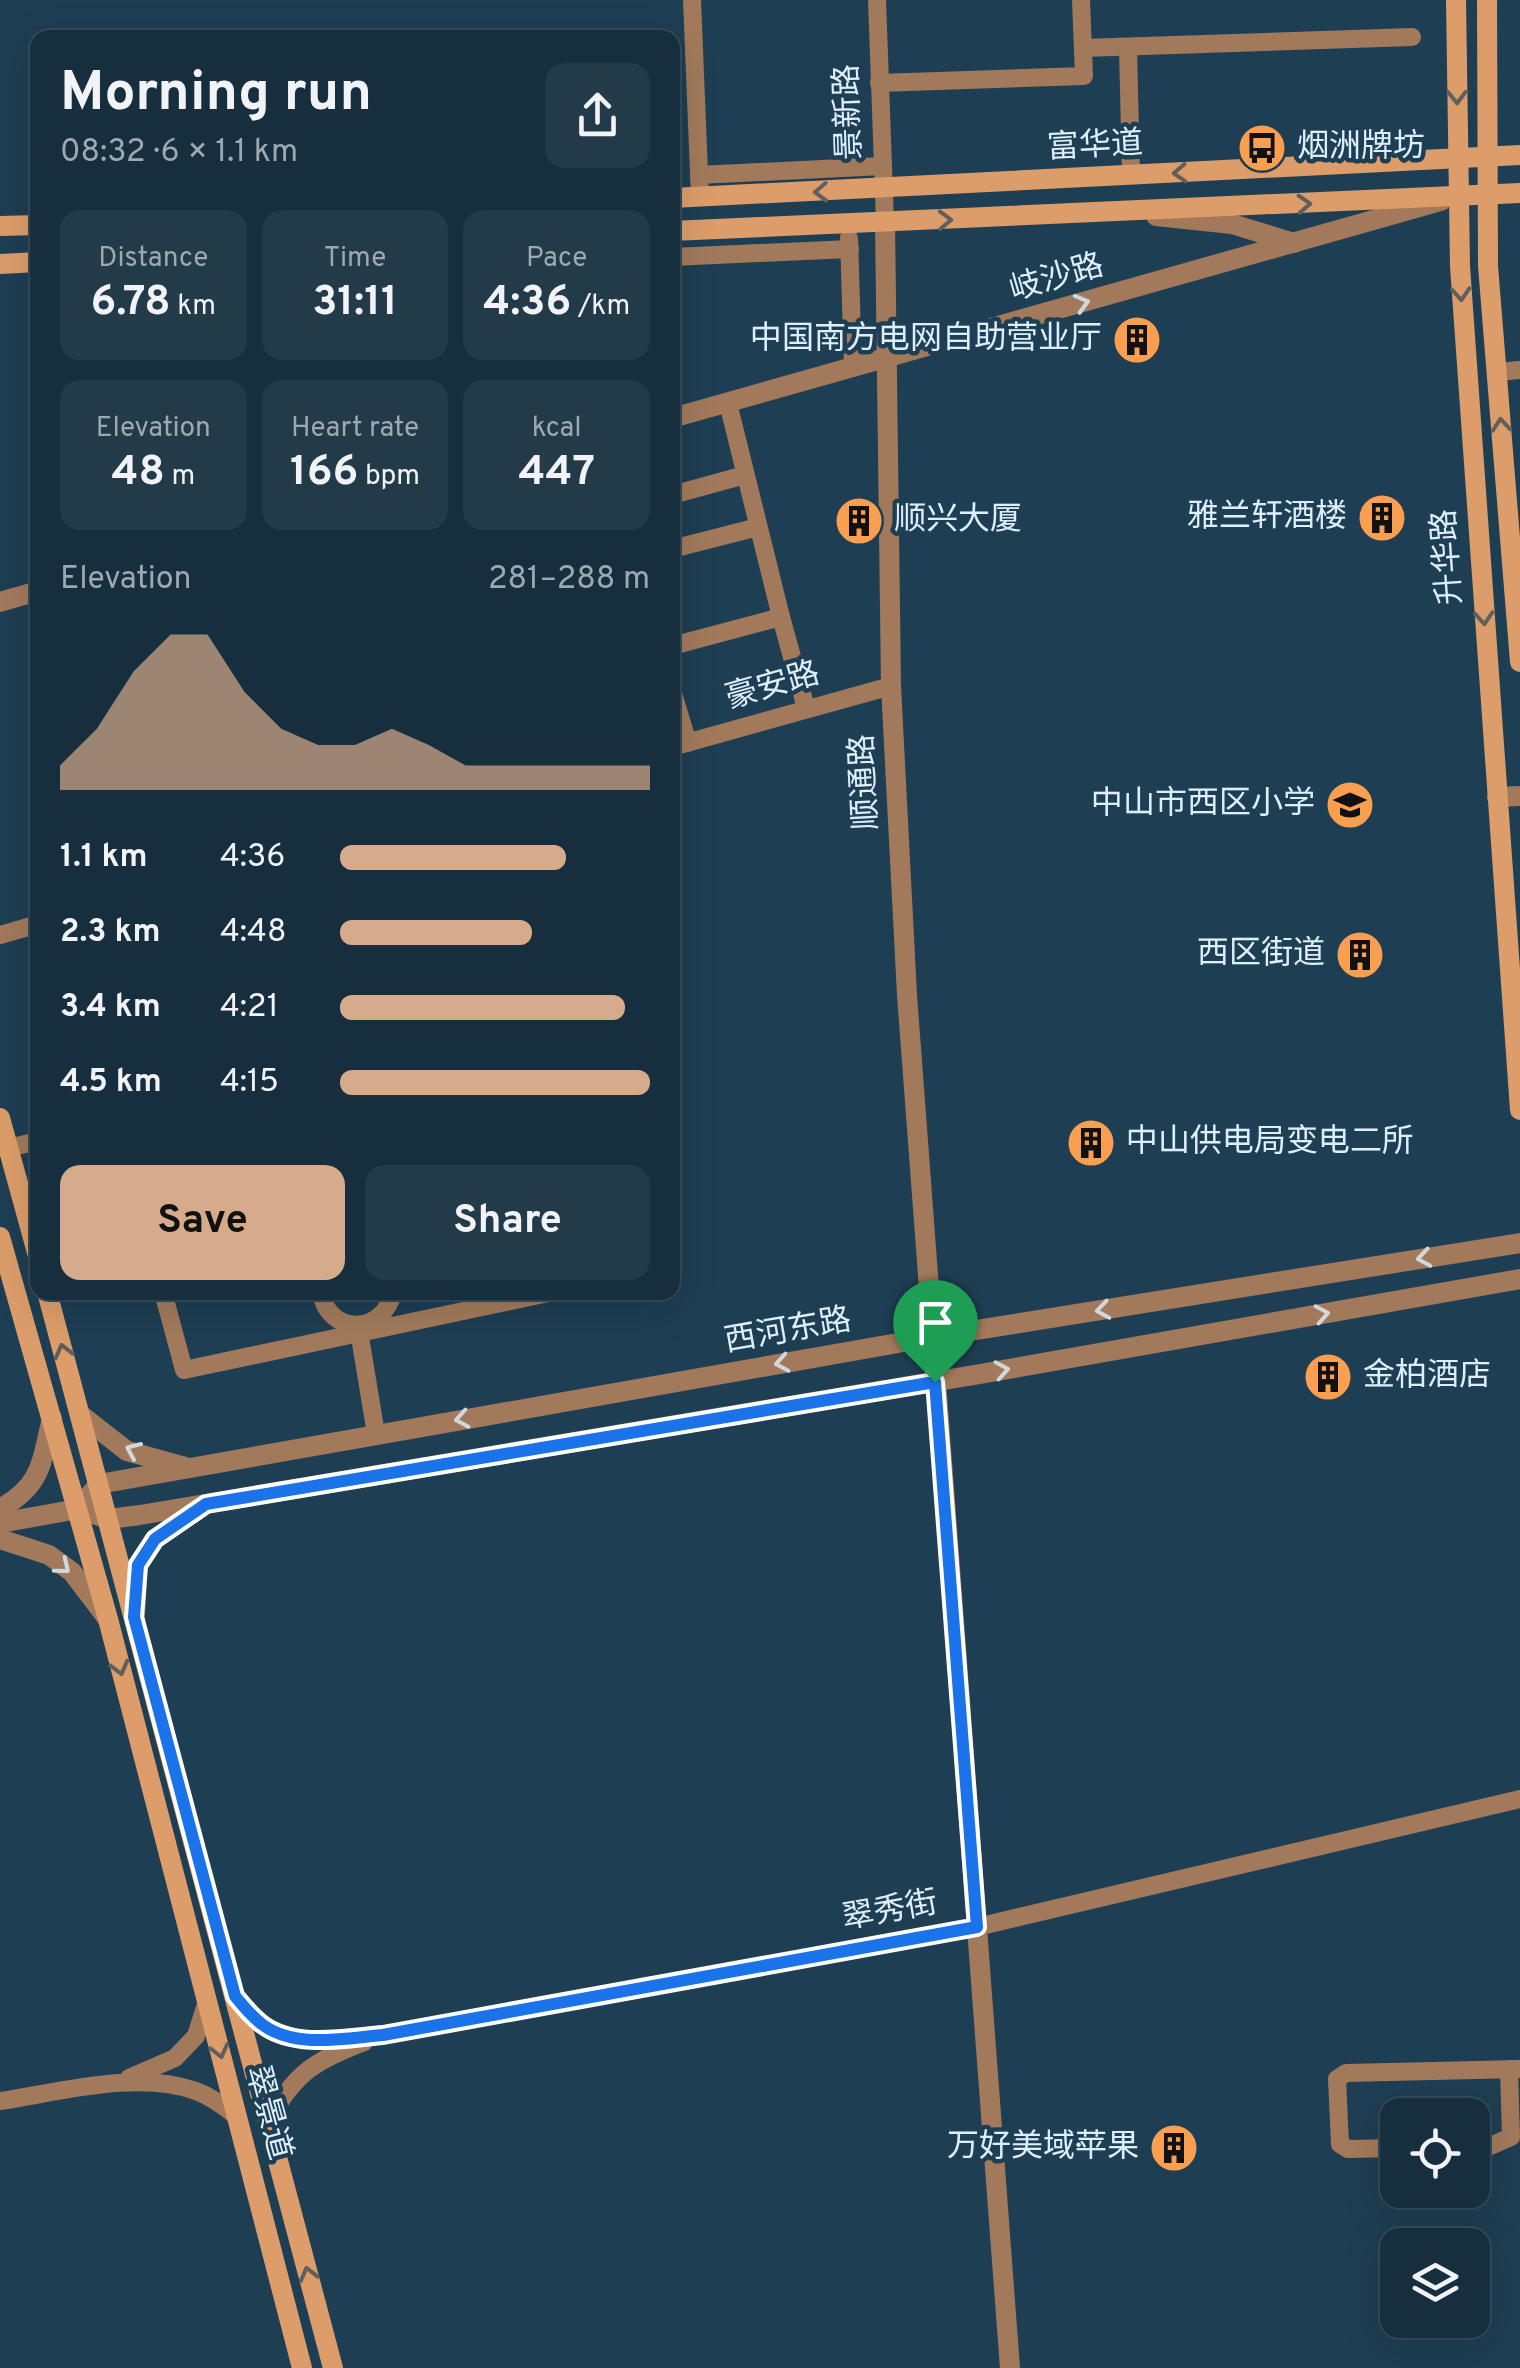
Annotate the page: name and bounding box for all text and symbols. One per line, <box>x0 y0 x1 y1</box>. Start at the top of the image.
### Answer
text: Morning run <box>60 60 372 130</box>
button: share <box>545 63 650 168</box>
street label: 景新路 <box>828 63 872 161</box>
one-way arrow <box>1446 90 1467 106</box>
bus stop icon: 烟洲牌坊 <box>1236 122 1288 174</box>
street label: 富华道 <box>1046 125 1144 169</box>
place label: 烟洲牌坊 <box>1297 128 1425 168</box>
text: 08:32 · 6 × 1.1 km <box>60 133 298 173</box>
one-way arrow <box>1172 162 1188 183</box>
one-way arrow <box>812 181 828 202</box>
one-way arrow <box>1297 193 1313 214</box>
one-way arrow <box>937 210 953 231</box>
text: Distance <box>98 241 208 277</box>
text: Time <box>324 241 386 277</box>
text: Pace <box>526 241 587 277</box>
street label: 岐沙路 <box>1005 247 1109 311</box>
text: 6.78 <box>91 277 171 330</box>
text: 31:11 <box>312 277 398 330</box>
text: 4:36 <box>483 277 571 330</box>
one-way arrow <box>1450 286 1472 302</box>
text: km <box>171 289 216 325</box>
text: /km <box>571 289 630 325</box>
one-way arrow <box>1073 294 1090 315</box>
building icon: 中国南方电网自助营业厅 <box>1111 314 1163 366</box>
place label: 中国南方电网自助营业厅 <box>750 320 1102 360</box>
text: Elevation <box>96 411 211 447</box>
text: Heart rate <box>291 411 419 447</box>
text: kcal <box>532 411 582 447</box>
one-way arrow <box>1490 417 1512 433</box>
text: 48 <box>111 447 165 500</box>
text: 166 <box>290 447 358 500</box>
text: 447 <box>518 447 595 500</box>
text: m <box>165 459 195 495</box>
text: bpm <box>358 459 420 495</box>
building icon: 雅兰轩酒楼 <box>1356 492 1408 544</box>
building icon: 顺兴大厦 <box>833 495 885 547</box>
place label: 雅兰轩酒楼 <box>1187 498 1347 538</box>
place label: 顺兴大厦 <box>894 501 1022 541</box>
street label: 升华路 <box>1426 508 1472 606</box>
text: Elevation <box>60 560 192 600</box>
text: 281–288 m <box>488 560 650 600</box>
one-way arrow <box>1472 611 1494 627</box>
street label: 豪安路 <box>721 655 825 719</box>
street label: 顺通路 <box>844 733 888 831</box>
school or university icon: 中山市西区小学 <box>1324 779 1376 831</box>
place label: 中山市西区小学 <box>1091 785 1315 825</box>
text: 1.1 km <box>60 838 148 878</box>
text: 4:36 <box>220 838 285 878</box>
text: 2.3 km <box>60 913 161 953</box>
text: 4:48 <box>220 913 287 953</box>
building icon: 西区街道 <box>1334 929 1386 981</box>
place label: 西区街道 <box>1197 935 1325 975</box>
text: 3.4 km <box>60 988 161 1028</box>
text: 4:21 <box>220 988 279 1028</box>
text: 4.5 km <box>60 1063 162 1103</box>
text: 4:15 <box>220 1063 279 1103</box>
building icon: 中山供电局变电二所 <box>1065 1117 1117 1169</box>
place label: 中山供电局变电二所 <box>1126 1123 1414 1163</box>
button: Save <box>60 1165 345 1280</box>
button: Share <box>365 1165 650 1280</box>
one-way arrow <box>1415 1247 1432 1268</box>
pin <box>893 1280 978 1383</box>
icon: arrive <box>908 1295 963 1350</box>
one-way arrow <box>1095 1299 1111 1320</box>
street label: 西河东路 <box>721 1301 855 1363</box>
one-way arrow <box>1313 1304 1330 1325</box>
one-way arrow <box>54 1343 75 1360</box>
building icon: 金柏酒店 <box>1302 1351 1354 1403</box>
one-way arrow <box>774 1352 791 1373</box>
place label: 金柏酒店 <box>1363 1357 1491 1397</box>
one-way arrow <box>993 1360 1010 1381</box>
one-way arrow <box>454 1408 470 1429</box>
one-way arrow <box>125 1441 142 1462</box>
one-way arrow <box>51 1555 69 1573</box>
one-way arrow <box>109 1659 130 1676</box>
street label: 翠秀街 <box>839 1884 941 1940</box>
one-way arrow <box>208 2042 229 2059</box>
street label: 翠景道 <box>235 2061 299 2165</box>
map controls <box>1380 2098 1490 2338</box>
button: locate <box>1380 2098 1490 2208</box>
building icon: 万好美域·苹果 <box>1148 2122 1200 2174</box>
place label: 万好美域·苹果 <box>947 2128 1139 2168</box>
button: layers <box>1380 2228 1490 2338</box>
one-way arrow <box>299 2266 320 2283</box>

